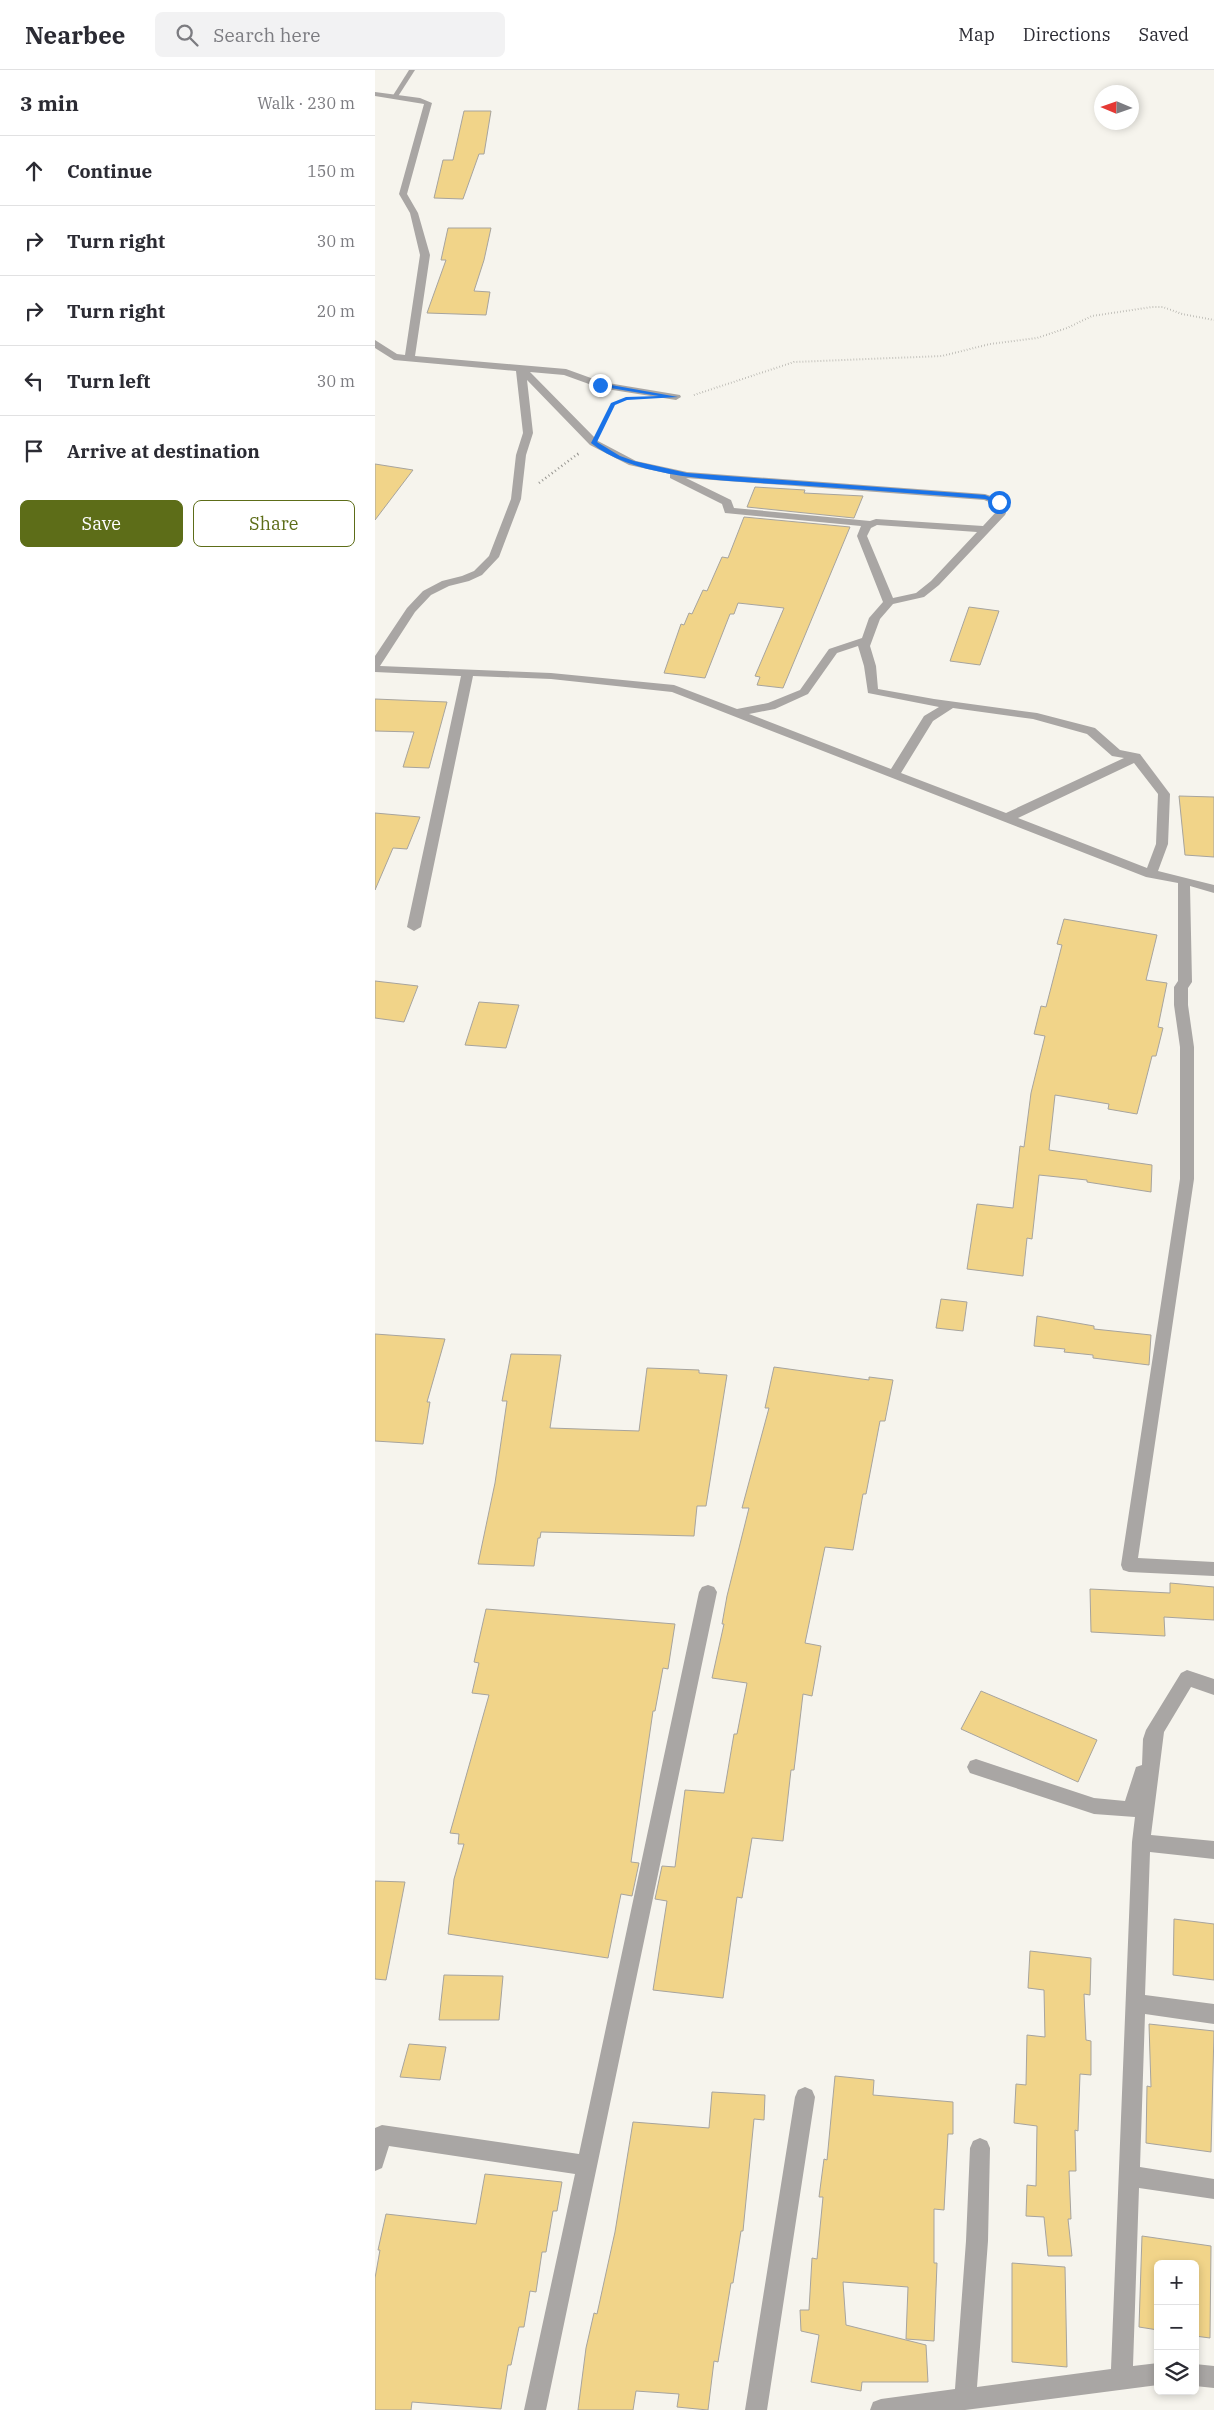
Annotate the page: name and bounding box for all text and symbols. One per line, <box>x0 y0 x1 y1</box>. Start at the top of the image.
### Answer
search box <box>155 12 505 57</box>
text: Nearbee <box>25 19 125 51</box>
icon: search <box>173 21 201 49</box>
text: Search here <box>213 23 320 47</box>
text: Map <box>958 23 995 46</box>
text: Directions <box>1023 23 1111 46</box>
text: Saved <box>1139 23 1189 46</box>
north arrow <box>1094 85 1139 130</box>
text: 3 min <box>20 89 79 117</box>
text: Walk · 230 m <box>257 93 355 113</box>
icon: ahead <box>20 157 48 185</box>
text: Continue <box>67 159 152 183</box>
text: 150 m <box>307 161 355 181</box>
icon: right <box>20 227 48 255</box>
text: Turn right <box>67 229 165 253</box>
text: 30 m <box>317 231 355 251</box>
icon: right <box>20 297 48 325</box>
text: Turn right <box>67 299 165 323</box>
text: 20 m <box>317 301 355 321</box>
icon: left <box>20 367 48 395</box>
text: Turn left <box>67 369 150 393</box>
text: 30 m <box>317 371 355 391</box>
route end <box>589 374 612 397</box>
icon: arrive <box>20 437 48 465</box>
text: Arrive at destination <box>67 439 260 463</box>
route start <box>988 491 1011 514</box>
button: Save <box>20 500 183 547</box>
button: Share <box>193 500 355 547</box>
map controls <box>1154 2260 1199 2395</box>
button: + <box>1154 2260 1199 2305</box>
button: − <box>1154 2305 1199 2350</box>
button: layers <box>1154 2350 1199 2395</box>

